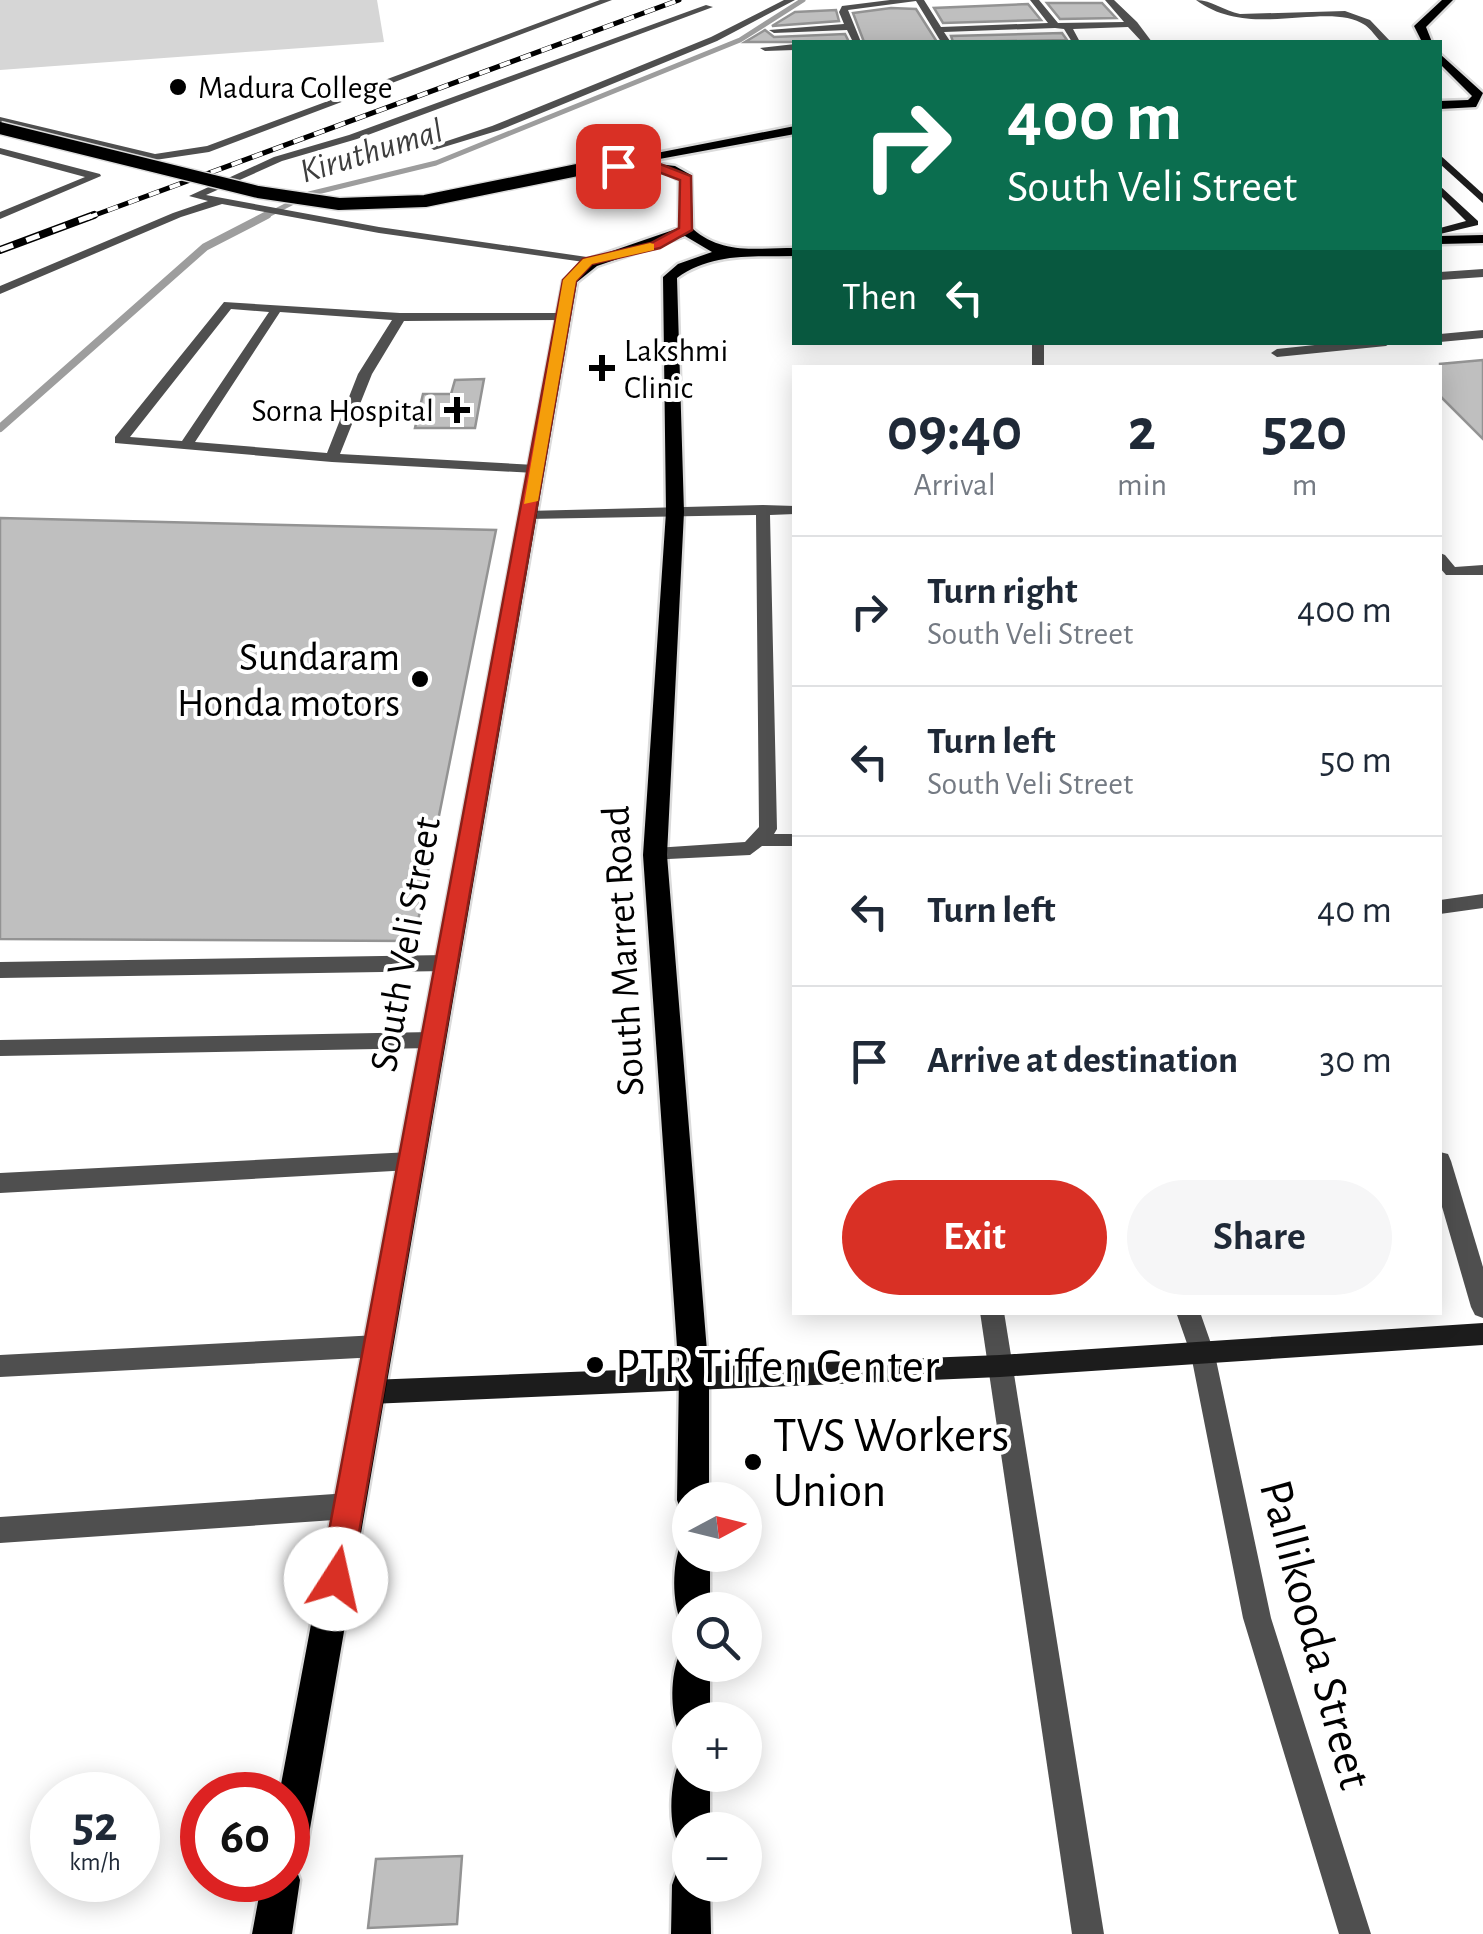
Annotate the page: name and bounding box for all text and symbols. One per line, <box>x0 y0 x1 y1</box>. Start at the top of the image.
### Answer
place label: Madura College <box>198 72 393 104</box>
marker: Madura College <box>167 76 189 98</box>
icon: right <box>842 80 972 210</box>
text: 400 m <box>1007 83 1182 153</box>
water label: Kiruthumal <box>296 113 447 190</box>
pin <box>576 124 661 209</box>
icon: arrive <box>591 139 646 194</box>
text: South Veli Street <box>1007 165 1297 210</box>
icon: left <box>937 270 992 325</box>
text: Then <box>842 279 917 317</box>
place label: Lakshmi Clinic <box>624 335 728 404</box>
marker: Lakshmi Clinic <box>589 355 615 381</box>
place label: Sorna Hospital <box>252 395 434 427</box>
marker: Sorna Hospital <box>444 397 470 423</box>
text: 09:40 <box>887 401 1022 461</box>
text: 2 <box>1128 401 1156 461</box>
text: 520 <box>1262 401 1347 461</box>
text: Arrival <box>913 469 996 501</box>
text: min <box>1117 469 1167 501</box>
text: m <box>1292 469 1317 501</box>
text: Turn right <box>927 573 1077 611</box>
icon: right <box>842 584 897 639</box>
text: 400 m <box>1297 592 1392 630</box>
text: South Veli Street <box>927 618 1133 650</box>
place label: Sundaram Honda motors <box>177 638 400 724</box>
marker: Sundaram Honda motors <box>409 668 431 690</box>
text: Turn left <box>927 723 1055 761</box>
icon: left <box>842 734 897 789</box>
text: 50 m <box>1319 742 1392 780</box>
text: South Veli Street <box>927 768 1133 800</box>
street label: South Marret Road <box>596 805 652 1097</box>
street label: South Veli Street <box>364 814 448 1075</box>
icon: left <box>842 884 897 939</box>
text: Turn left <box>927 892 1055 930</box>
text: 40 m <box>1317 892 1392 930</box>
icon: arrive <box>842 1034 897 1089</box>
text: Arrive at destination <box>927 1042 1238 1080</box>
text: 30 m <box>1320 1042 1392 1080</box>
button: Exit <box>842 1180 1107 1295</box>
button: Share <box>1127 1180 1392 1295</box>
place label: PTR Tiffen Center <box>615 1344 940 1392</box>
marker: PTR Tiffen Center <box>584 1354 606 1376</box>
place label: TVS Workers Union <box>773 1413 1009 1516</box>
marker: TVS Workers Union <box>742 1451 764 1473</box>
street label: Pallikooda Street <box>1250 1475 1378 1794</box>
north arrow <box>672 1482 762 1572</box>
map controls <box>672 1482 762 1902</box>
position arrow <box>284 1527 388 1631</box>
button: search <box>672 1592 762 1682</box>
button: + <box>672 1702 762 1792</box>
speed limit sign: 60 <box>180 1772 310 1902</box>
text: 52 <box>72 1800 118 1850</box>
button: − <box>672 1812 762 1902</box>
text: km/h <box>69 1850 121 1875</box>

